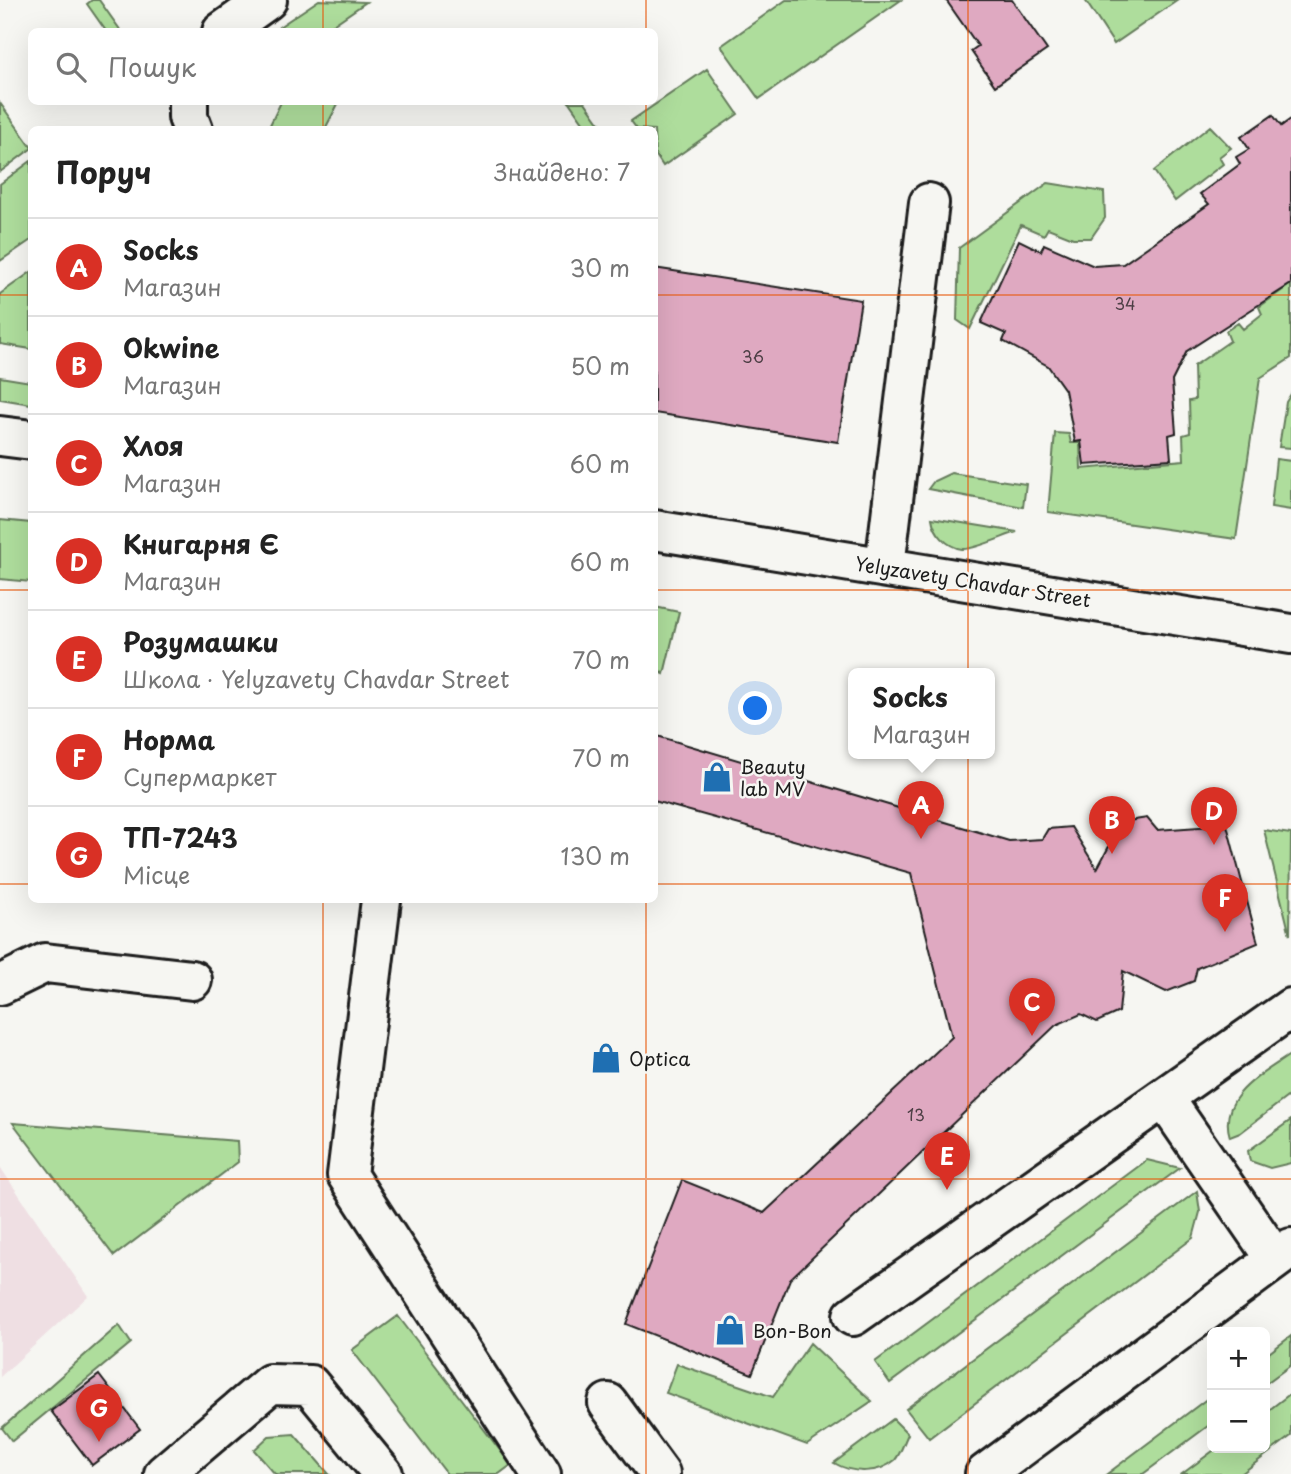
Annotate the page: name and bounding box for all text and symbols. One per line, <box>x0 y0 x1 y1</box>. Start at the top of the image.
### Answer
search box <box>28 28 658 105</box>
text: Пошук <box>108 47 196 86</box>
icon: search <box>52 48 90 86</box>
text: Поруч <box>56 149 151 194</box>
text: Знайдено: 7 <box>494 154 630 189</box>
text: Socks <box>123 230 199 269</box>
text: A <box>70 250 88 285</box>
text: 30 m <box>569 250 630 285</box>
text: Магазин <box>123 269 222 304</box>
house number: 34 <box>1114 291 1136 315</box>
text: Okwine <box>123 328 219 367</box>
house number: 36 <box>742 344 764 368</box>
text: B <box>71 348 87 383</box>
text: 50 m <box>570 348 630 383</box>
text: Магазин <box>123 367 222 402</box>
text: Хлоя <box>123 426 184 465</box>
text: C <box>70 446 88 481</box>
text: 60 m <box>570 446 630 481</box>
text: Магазин <box>123 465 222 500</box>
text: Книгарня Є <box>123 524 279 563</box>
text: D <box>70 544 88 579</box>
text: 60 m <box>570 544 630 579</box>
street label: Yelyzavety Chavdar Street <box>853 549 1093 614</box>
text: Магазин <box>123 563 222 598</box>
text: Розумашки <box>123 622 279 661</box>
text: E <box>72 642 86 677</box>
text: 70 m <box>572 642 630 677</box>
text: Школа · Yelyzavety Chavdar Street <box>123 661 509 696</box>
popup <box>848 668 995 759</box>
text: Socks <box>872 677 948 716</box>
your location <box>738 691 772 725</box>
text: Магазин <box>872 716 971 751</box>
text: Норма <box>123 720 215 759</box>
text: F <box>72 740 86 775</box>
text: 70 m <box>572 740 630 775</box>
place label: Beauty lab MV <box>740 752 806 802</box>
text: Супермаркет <box>123 759 277 794</box>
shop icon: Beauty lab MV <box>700 760 734 794</box>
pin: A <box>898 781 944 839</box>
pin: D <box>1191 787 1237 845</box>
pin: B <box>1089 796 1135 854</box>
text: ТП-7243 <box>123 818 238 857</box>
text: G <box>70 838 88 873</box>
text: 130 m <box>560 838 630 873</box>
text: Місце <box>123 857 190 892</box>
pin: F <box>1202 874 1248 932</box>
pin: C <box>1009 978 1055 1036</box>
shop icon: Optica <box>589 1041 623 1075</box>
place label: Optica <box>629 1044 690 1072</box>
house number: 13 <box>907 1102 925 1126</box>
pin: E <box>924 1132 970 1190</box>
shop icon: Bon-Bon <box>713 1313 747 1347</box>
place label: Bon-Bon <box>753 1316 832 1344</box>
map controls <box>1207 1327 1270 1453</box>
button: + <box>1207 1327 1270 1390</box>
pin: G <box>76 1384 122 1442</box>
button: − <box>1207 1390 1270 1453</box>

